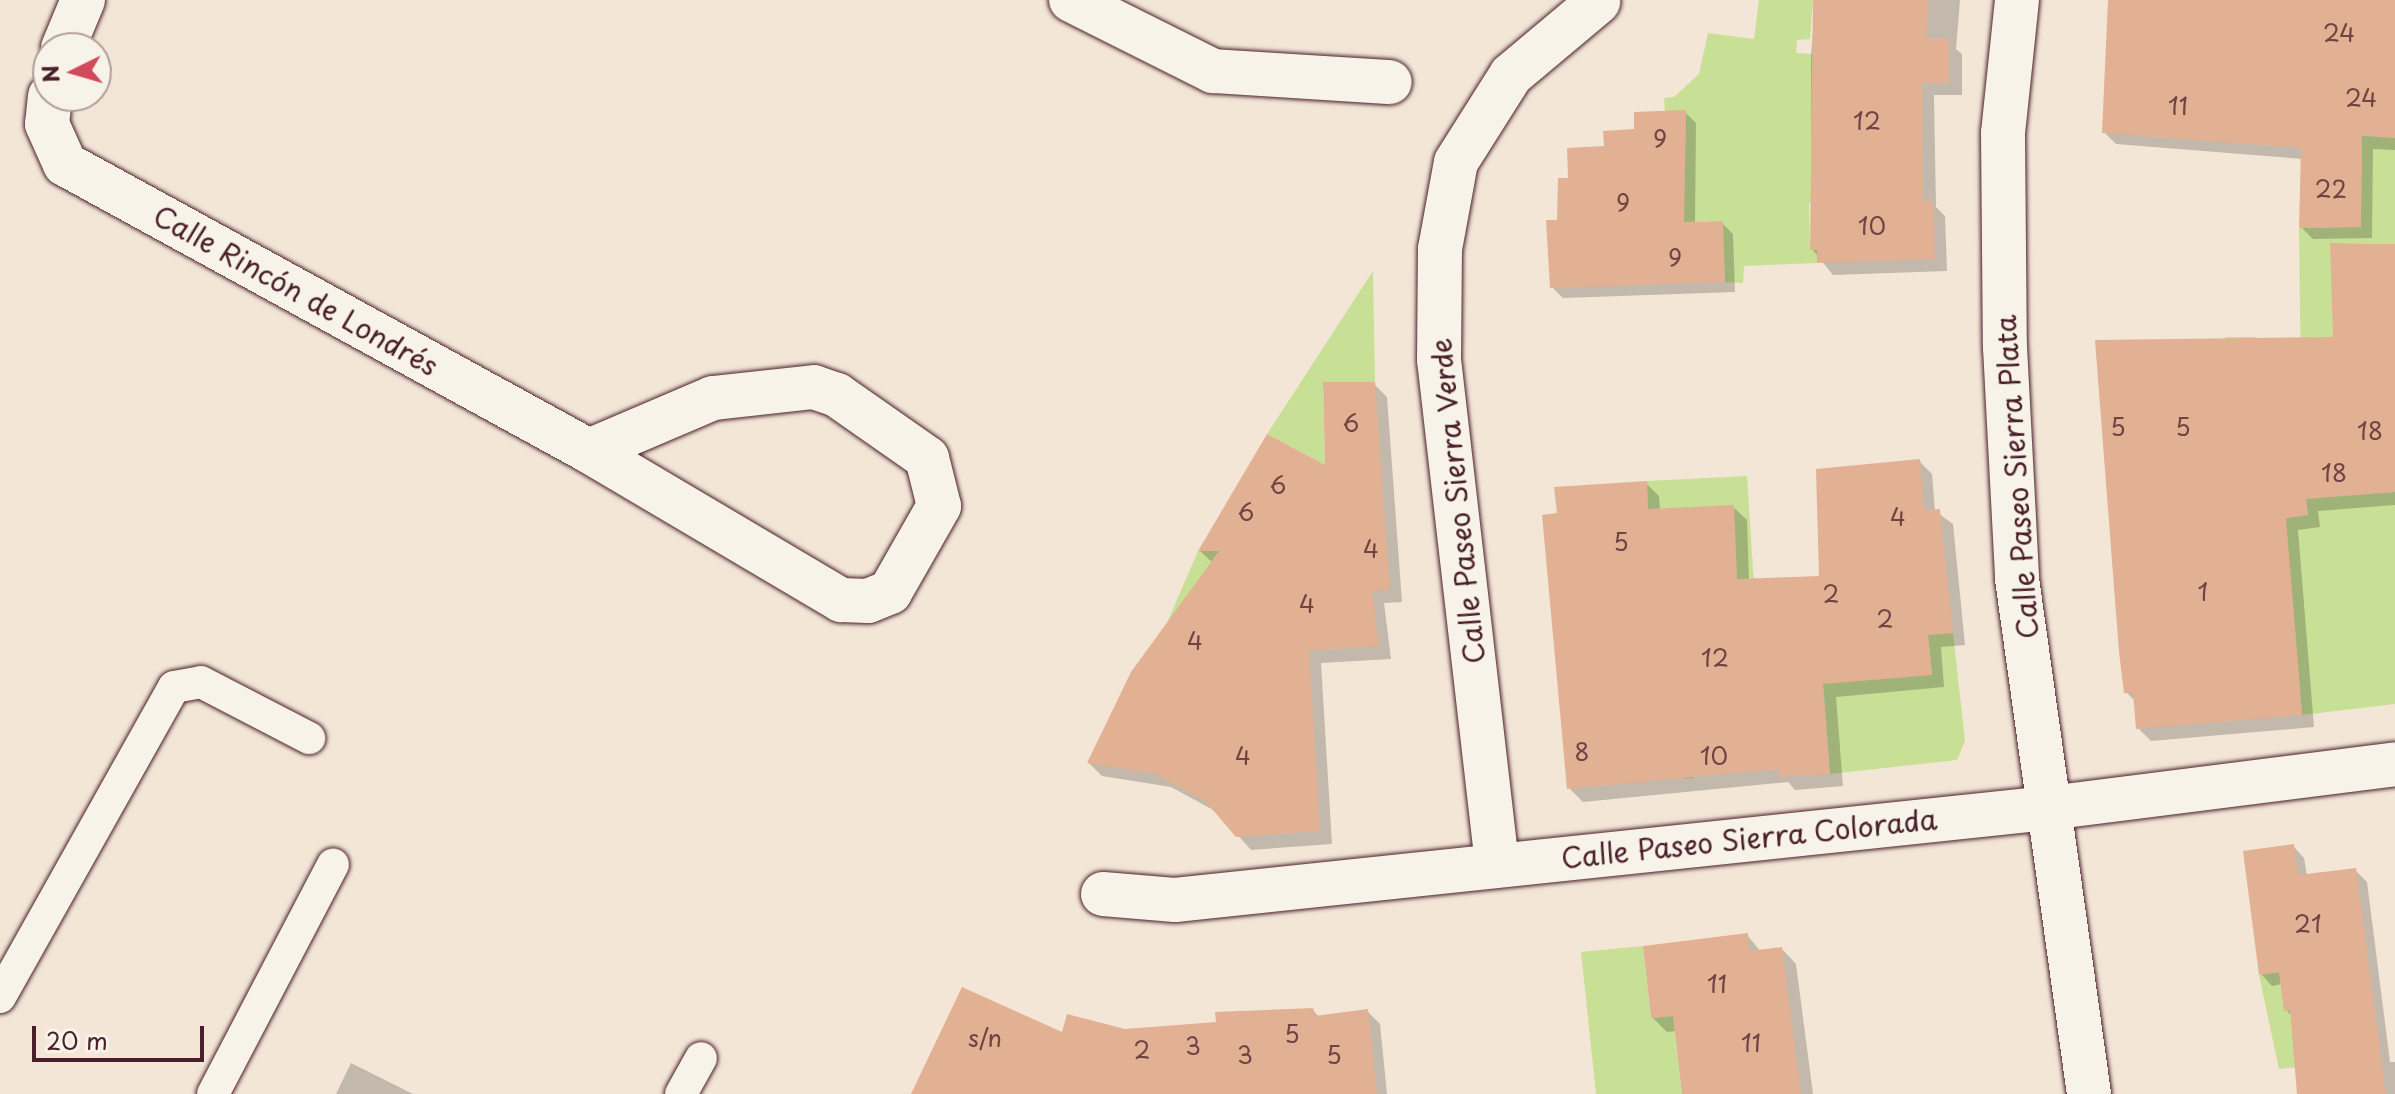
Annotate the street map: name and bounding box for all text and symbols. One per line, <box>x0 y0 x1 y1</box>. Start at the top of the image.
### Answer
house number: 24 <box>2323 19 2355 47</box>
north arrow <box>32 32 112 112</box>
text: N <box>32 64 67 84</box>
house number: 24 <box>2345 84 2377 112</box>
house number: 11 <box>2168 92 2188 120</box>
house number: 12 <box>1853 107 1881 135</box>
house number: 9 <box>1653 125 1667 153</box>
house number: 22 <box>2315 175 2347 203</box>
house number: 9 <box>1616 189 1630 217</box>
street label: Calle Rincón de Londrés <box>147 197 445 383</box>
house number: 10 <box>1858 212 1886 240</box>
house number: 9 <box>1668 244 1682 272</box>
street label: Calle Paseo Sierra Plata <box>1988 313 2044 641</box>
street label: Calle Paseo Sierra Verde <box>1423 335 1491 667</box>
house number: 6 <box>1343 409 1359 437</box>
house number: 5 <box>2110 413 2126 441</box>
house number: 5 <box>2175 413 2191 441</box>
house number: 18 <box>2357 417 2383 445</box>
house number: 18 <box>2321 459 2347 487</box>
house number: 6 <box>1270 471 1286 499</box>
house number: 6 <box>1238 498 1254 526</box>
house number: 4 <box>1890 503 1906 531</box>
house number: 5 <box>1613 528 1629 556</box>
house number: 4 <box>1363 535 1379 563</box>
house number: 1 <box>2198 578 2208 606</box>
house number: 2 <box>1823 580 1839 608</box>
house number: 4 <box>1299 590 1315 618</box>
house number: 2 <box>1877 605 1893 633</box>
house number: 4 <box>1187 627 1203 655</box>
house number: 12 <box>1701 644 1729 672</box>
house number: 8 <box>1575 738 1589 766</box>
house number: 4 <box>1235 742 1251 770</box>
house number: 10 <box>1700 742 1728 770</box>
street label: Calle Paseo Sierra Colorada <box>1558 801 1940 875</box>
house number: 21 <box>2294 910 2322 938</box>
house number: 11 <box>1707 970 1727 998</box>
scale bar <box>36 1010 208 1060</box>
house number: 5 <box>1284 1020 1300 1048</box>
text: 20 m <box>46 1022 108 1058</box>
house number: s/n <box>968 1024 1002 1052</box>
house number: 11 <box>1741 1029 1761 1057</box>
house number: 3 <box>1185 1032 1201 1060</box>
house number: 2 <box>1134 1036 1150 1064</box>
house number: 3 <box>1237 1041 1253 1069</box>
house number: 5 <box>1326 1041 1342 1069</box>

